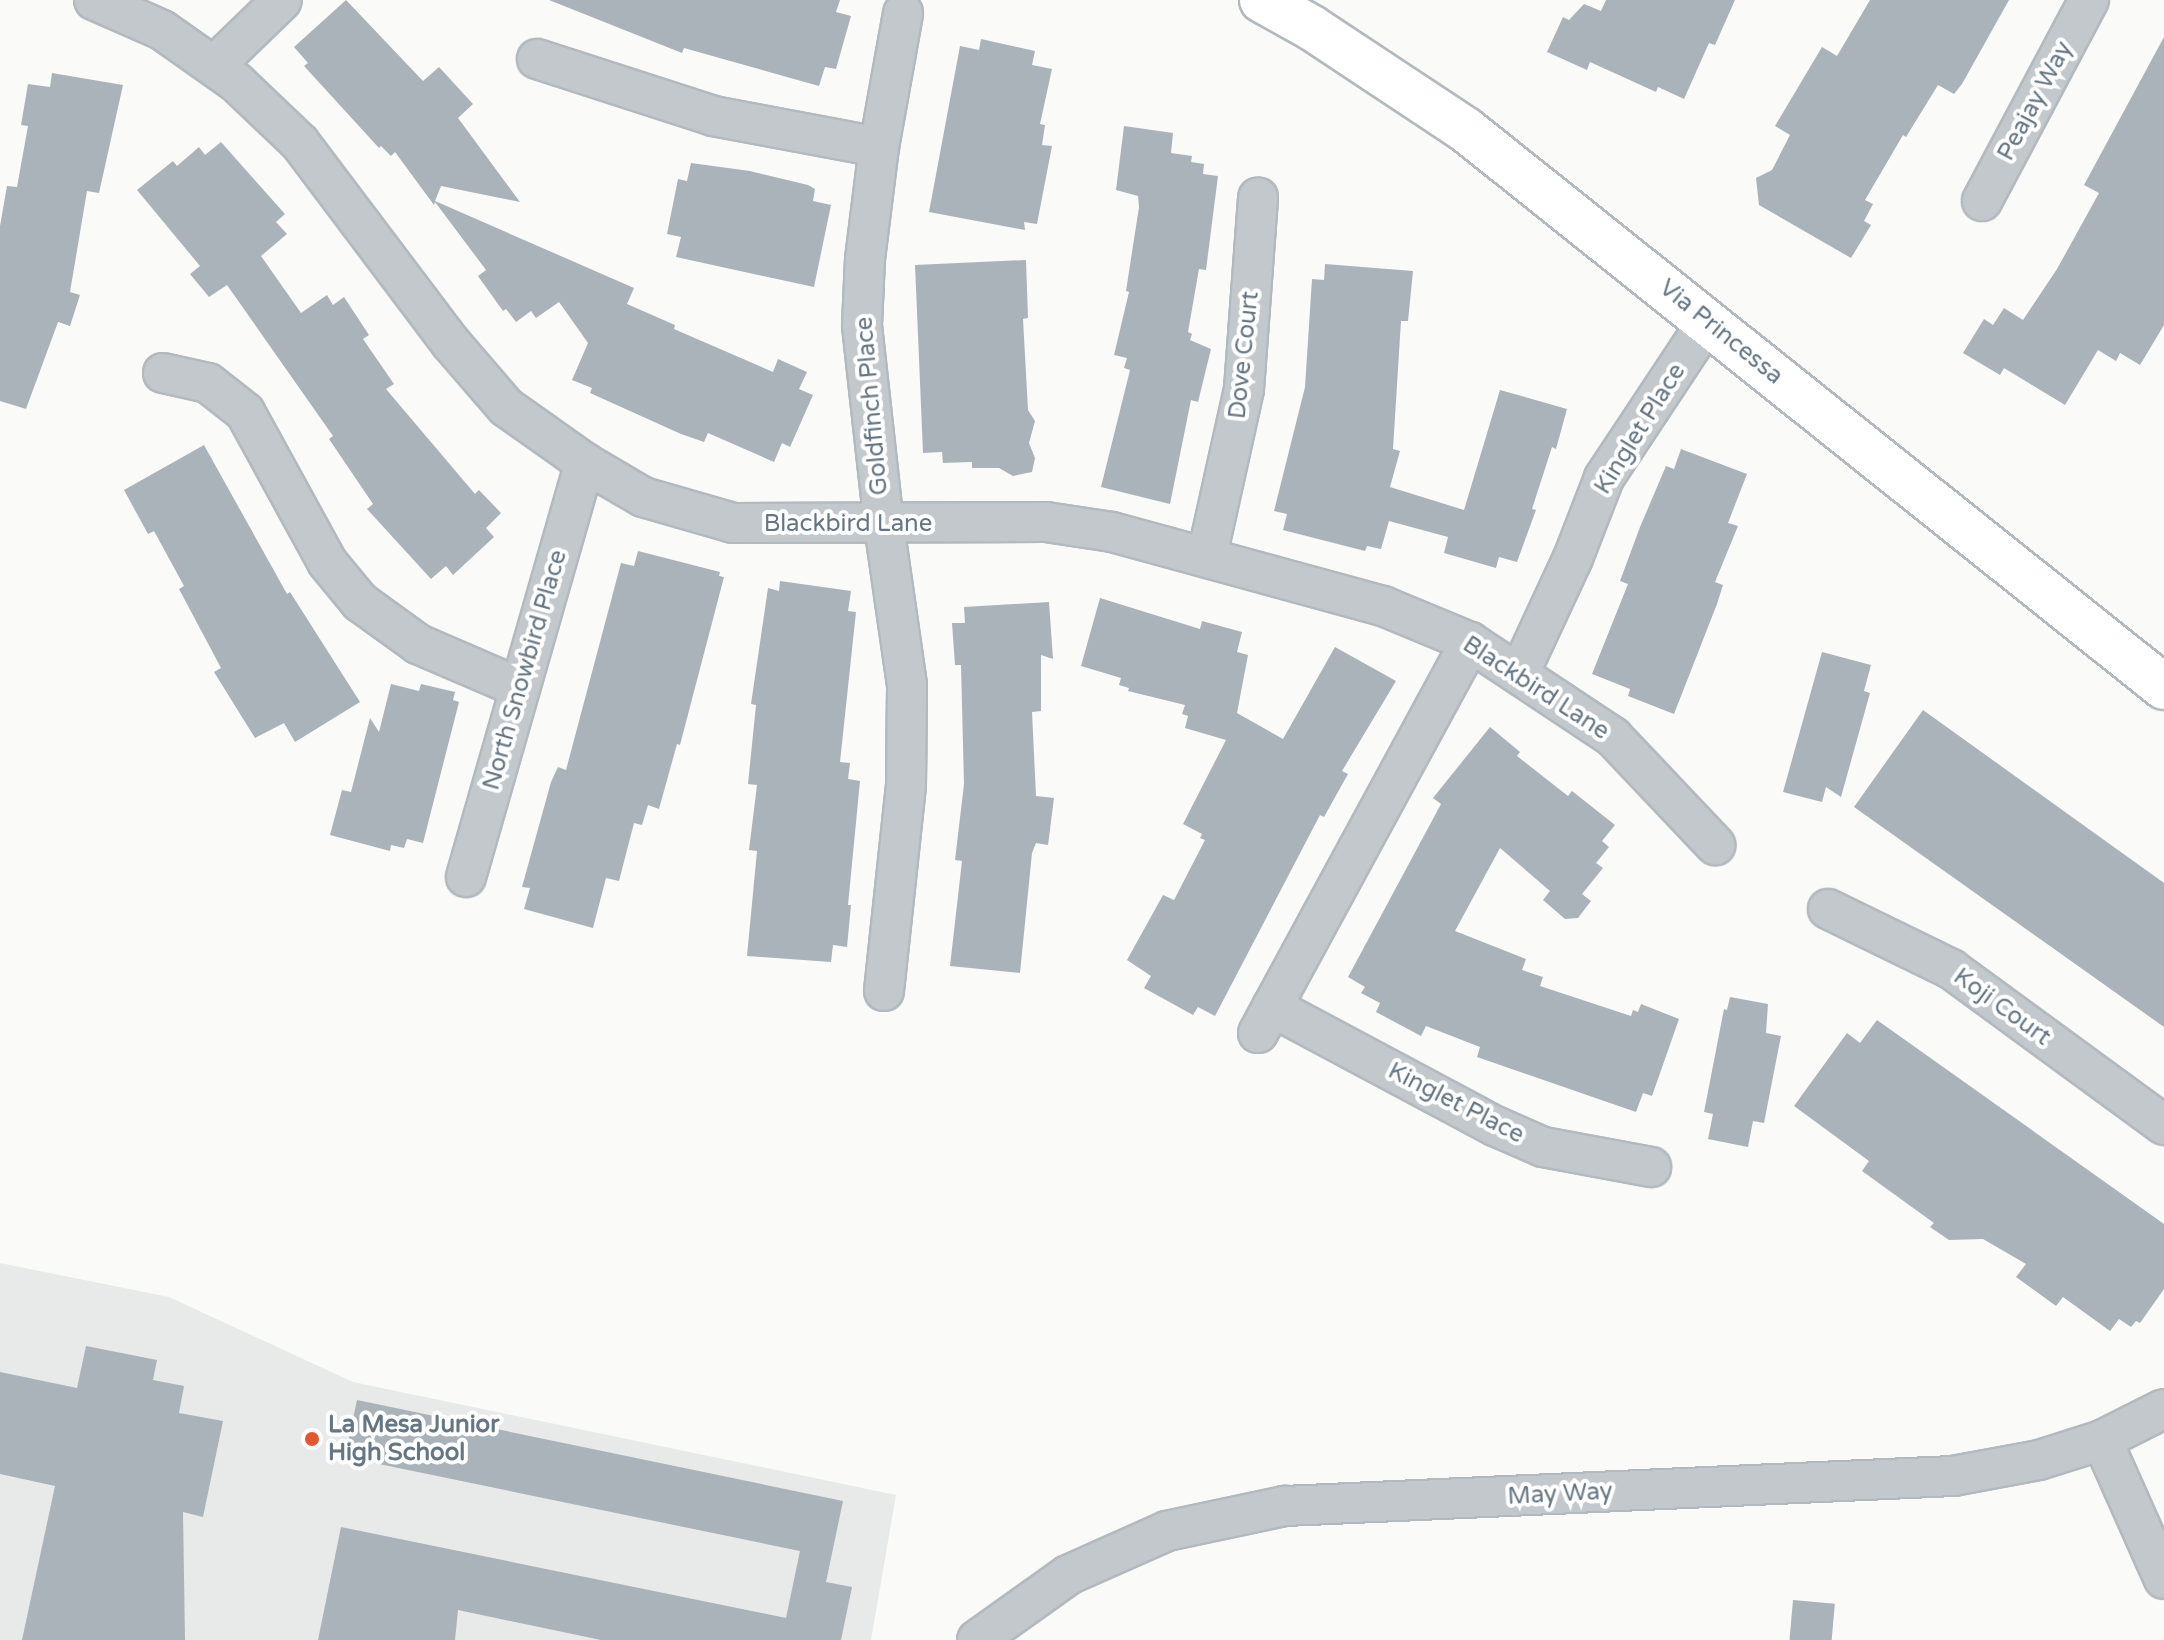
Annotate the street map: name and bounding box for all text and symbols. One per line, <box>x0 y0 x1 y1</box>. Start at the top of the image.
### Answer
street label: Peajay Way <box>1992 36 2078 166</box>
street label: Via Princessa <box>1653 273 1789 391</box>
street label: Dove Court <box>1223 290 1265 420</box>
street label: Goldfinch Place <box>850 316 894 496</box>
street label: Kinglet Place <box>1588 358 1692 500</box>
street label: Blackbird Lane <box>764 510 932 538</box>
street label: North Snowbird Place <box>477 547 573 793</box>
street label: Blackbird Lane <box>1457 630 1615 746</box>
street label: Koji Court <box>1948 962 2056 1052</box>
street label: Kinglet Place <box>1383 1056 1529 1150</box>
place label: La Mesa Junior High School <box>328 1411 499 1467</box>
marker: La Mesa Junior High School <box>303 1430 321 1448</box>
street label: May Way <box>1507 1477 1613 1511</box>

